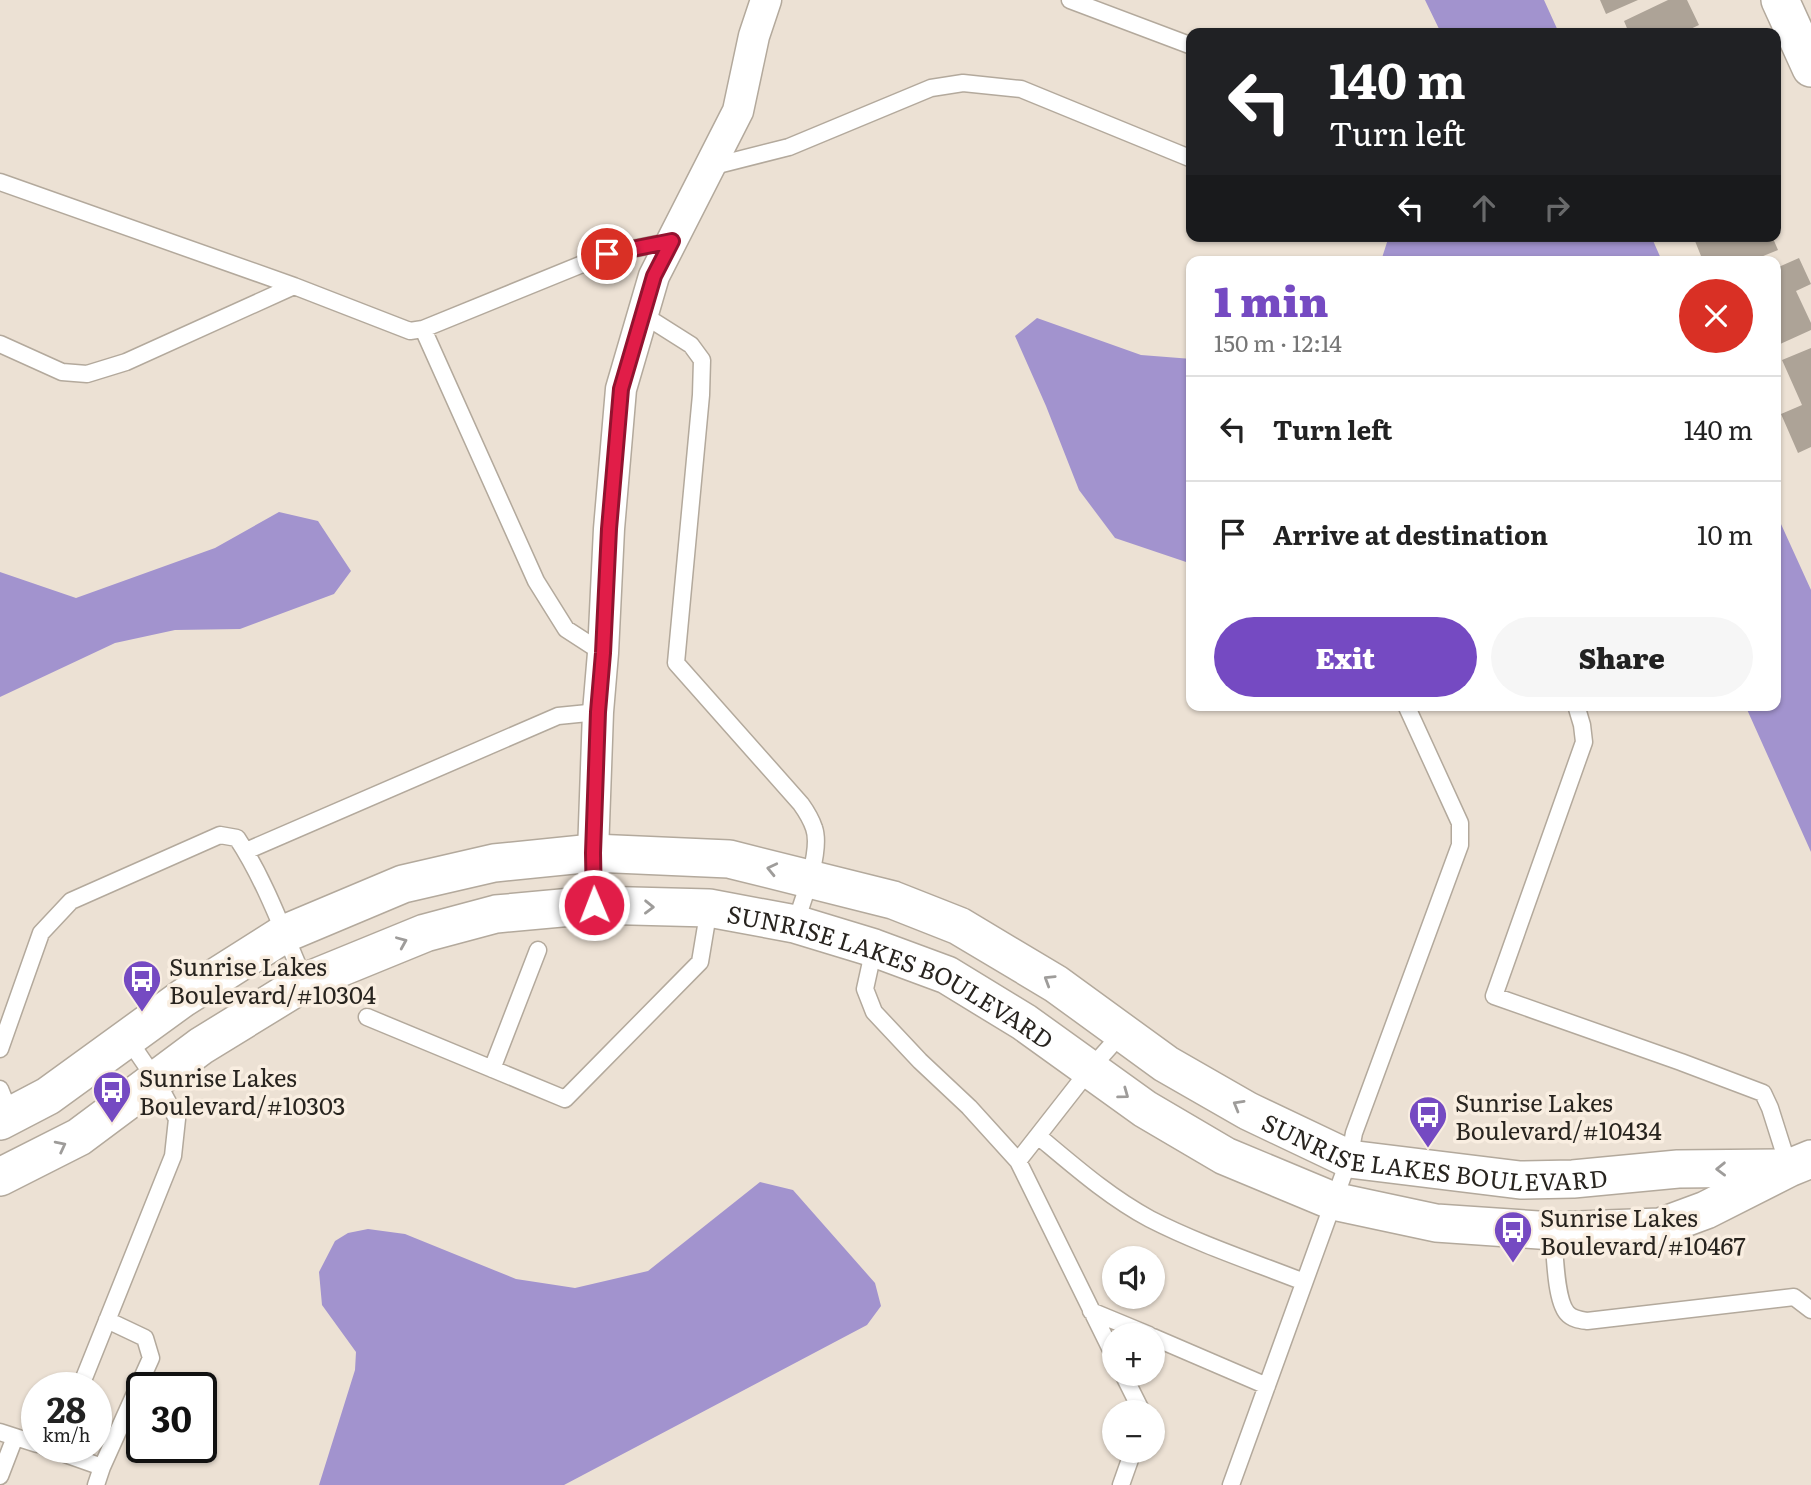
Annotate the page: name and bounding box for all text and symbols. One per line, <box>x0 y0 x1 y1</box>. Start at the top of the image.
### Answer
text: 140 m <box>1329 41 1466 114</box>
icon: left <box>1214 56 1305 147</box>
text: Turn left <box>1329 108 1466 156</box>
icon: left <box>1392 189 1430 227</box>
icon: ahead <box>1465 189 1503 227</box>
icon: right <box>1538 189 1576 227</box>
pin <box>577 224 637 284</box>
icon: arrive <box>588 235 626 273</box>
text: 1 min <box>1214 268 1329 330</box>
button: close <box>1679 279 1753 353</box>
text: 150 m · 12:14 <box>1214 325 1342 359</box>
text: Turn left <box>1273 409 1392 448</box>
text: 140 m <box>1684 409 1753 448</box>
icon: left <box>1214 410 1252 448</box>
text: Arrive at destination <box>1273 514 1548 553</box>
text: 10 m <box>1697 514 1753 553</box>
icon: arrive <box>1214 515 1252 553</box>
button: Exit <box>1214 617 1477 697</box>
button: Share <box>1491 617 1753 697</box>
one-way arrow <box>766 863 778 877</box>
position arrow <box>557 868 631 942</box>
street label: SUNRISE LAKES BOULEVARD <box>724 894 1062 1056</box>
one-way arrow <box>644 899 655 914</box>
one-way arrow <box>395 937 407 951</box>
place label: Sunrise Lakes Boulevard/#10304 <box>169 948 376 1011</box>
bus stop icon: Sunrise Lakes Boulevard/#10304 <box>121 958 163 1013</box>
one-way arrow <box>1043 975 1056 988</box>
place label: Sunrise Lakes Boulevard/#10303 <box>139 1059 346 1122</box>
bus stop icon: Sunrise Lakes Boulevard/#10303 <box>91 1069 133 1124</box>
place label: Sunrise Lakes Boulevard/#10434 <box>1455 1084 1662 1147</box>
one-way arrow <box>1116 1086 1129 1098</box>
bus stop icon: Sunrise Lakes Boulevard/#10434 <box>1407 1094 1449 1149</box>
one-way arrow <box>1233 1100 1245 1113</box>
street label: SUNRISE LAKES BOULEVARD <box>1257 1103 1609 1198</box>
one-way arrow <box>54 1141 66 1155</box>
one-way arrow <box>1715 1161 1726 1176</box>
place label: Sunrise Lakes Boulevard/#10467 <box>1540 1199 1746 1262</box>
bus stop icon: Sunrise Lakes Boulevard/#10467 <box>1492 1209 1534 1264</box>
map controls <box>1102 1246 1165 1463</box>
button: sound <box>1102 1246 1165 1309</box>
button: + <box>1102 1323 1165 1386</box>
speed limit sign: 30 <box>126 1372 217 1463</box>
text: 28 <box>47 1382 86 1434</box>
button: − <box>1102 1400 1165 1463</box>
text: km/h <box>43 1421 90 1448</box>

